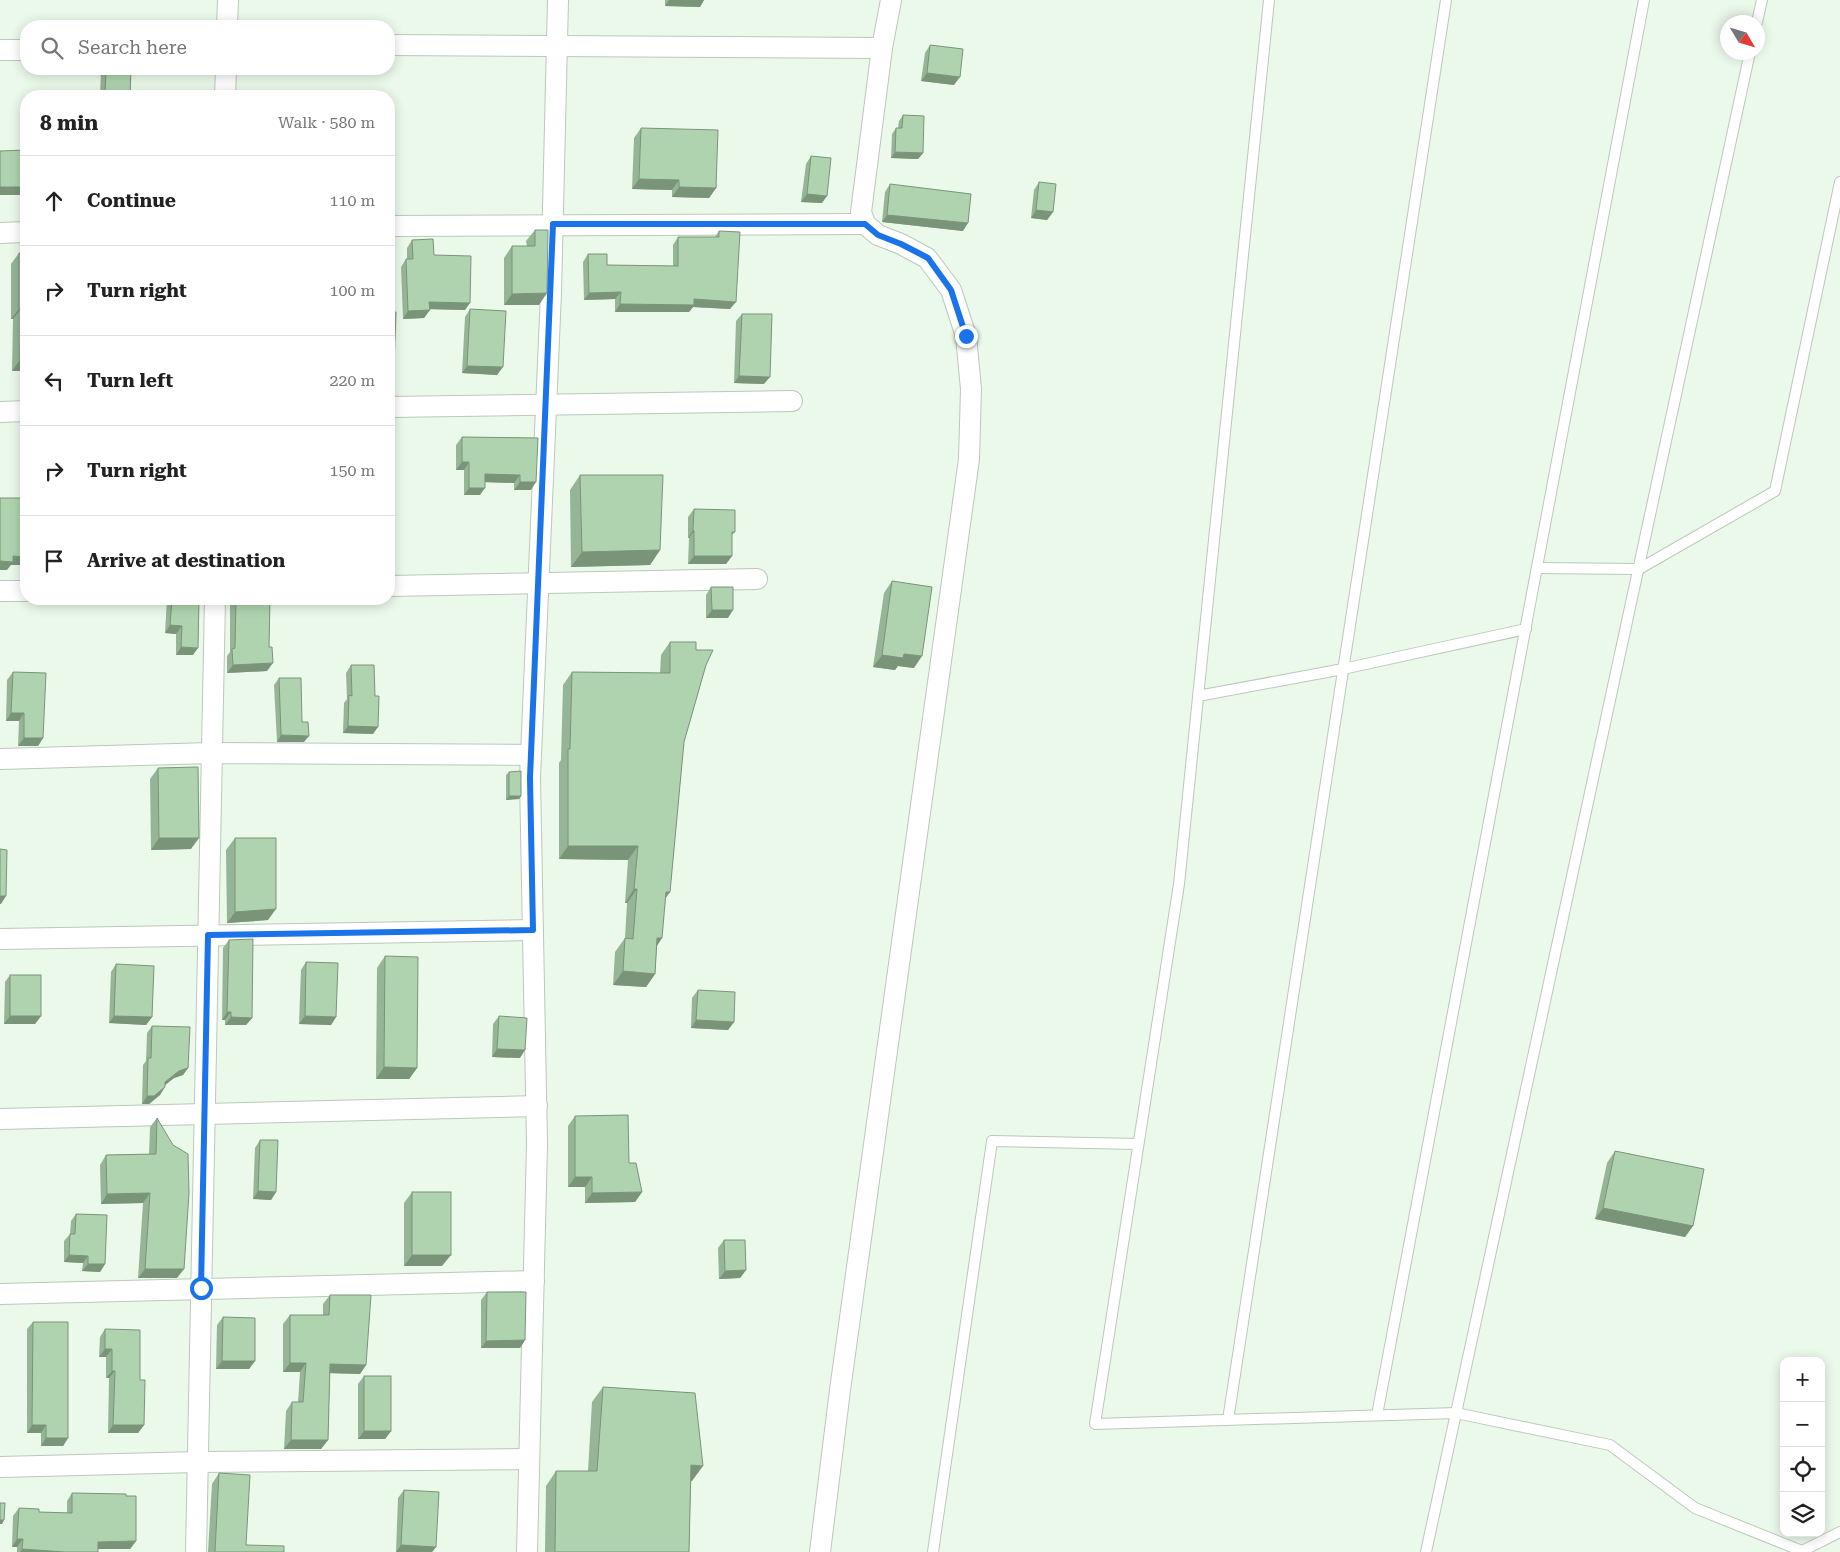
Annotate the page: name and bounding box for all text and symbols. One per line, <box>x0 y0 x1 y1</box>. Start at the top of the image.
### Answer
north arrow <box>1720 15 1765 60</box>
search box <box>20 20 395 75</box>
icon: search <box>38 34 66 62</box>
text: Search here <box>78 36 187 59</box>
text: 8 min <box>40 111 98 135</box>
text: Walk · 580 m <box>278 113 375 132</box>
icon: ahead <box>40 187 68 215</box>
text: Continue <box>87 189 176 212</box>
text: 110 m <box>329 191 375 210</box>
icon: right <box>40 277 68 305</box>
text: Turn right <box>87 279 187 302</box>
text: 100 m <box>329 281 375 300</box>
route end <box>955 325 978 348</box>
icon: left <box>40 367 68 395</box>
text: Turn left <box>87 369 173 392</box>
text: 220 m <box>329 371 375 390</box>
icon: right <box>40 457 68 485</box>
text: Turn right <box>87 459 187 482</box>
text: 150 m <box>329 461 375 480</box>
icon: arrive <box>40 547 68 575</box>
text: Arrive at destination <box>87 549 285 572</box>
route start <box>190 1277 213 1300</box>
map controls <box>1780 1357 1825 1537</box>
button: + <box>1780 1357 1825 1402</box>
button: − <box>1780 1402 1825 1447</box>
button: locate <box>1780 1447 1825 1492</box>
button: layers <box>1780 1492 1825 1537</box>

